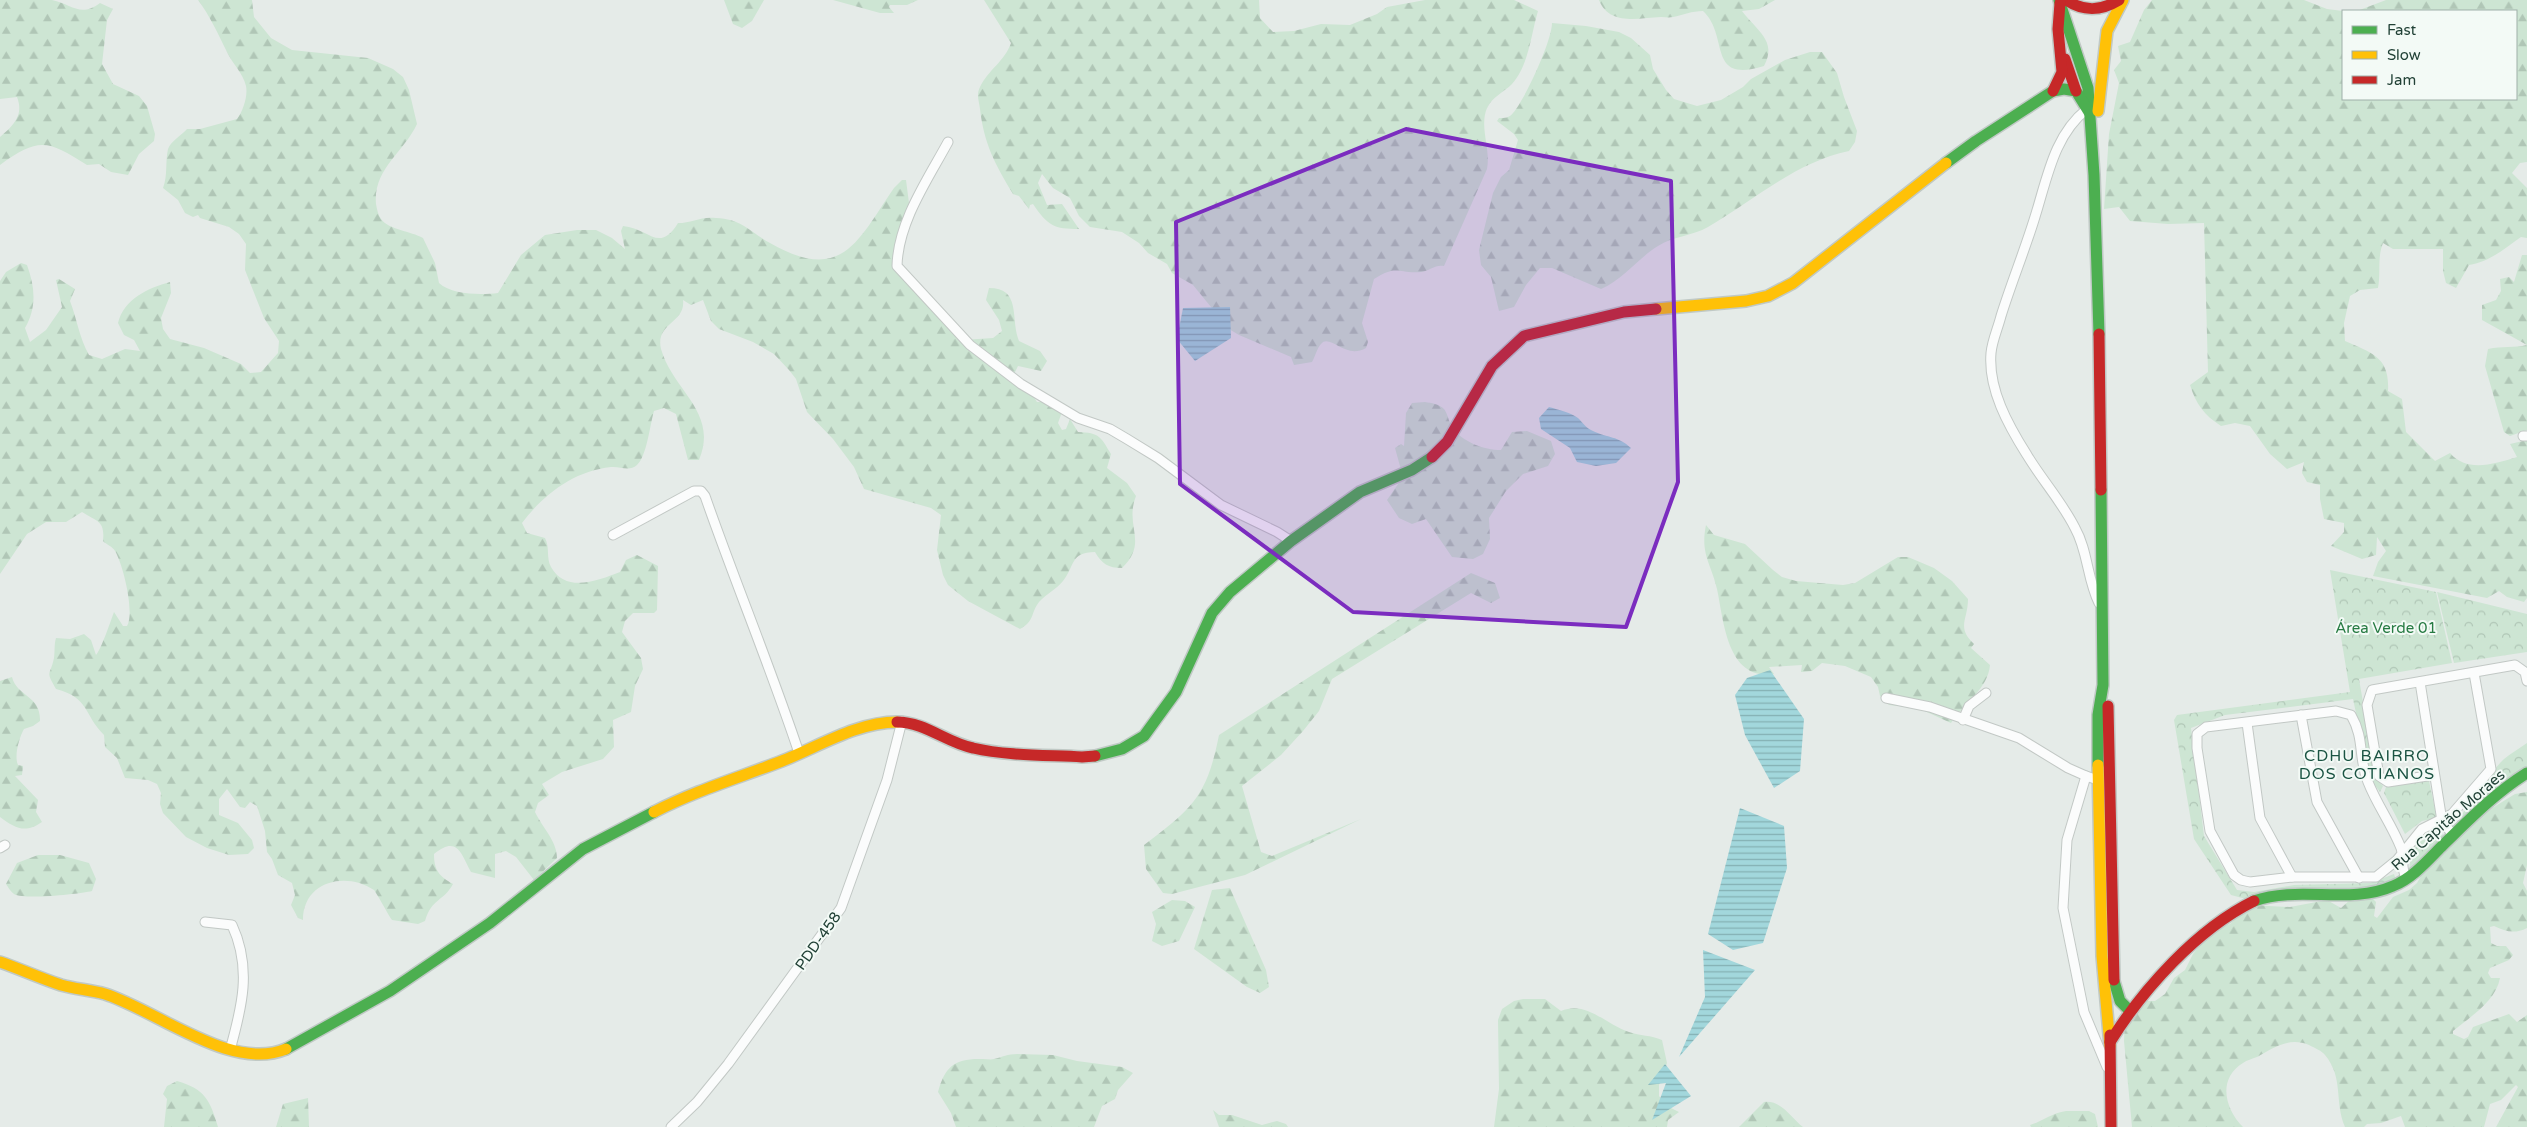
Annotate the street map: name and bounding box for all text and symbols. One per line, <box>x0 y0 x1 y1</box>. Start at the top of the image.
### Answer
legend <box>2342 10 2517 100</box>
text: Fast <box>2387 21 2417 39</box>
text: Slow <box>2387 46 2421 64</box>
text: Jam <box>2387 71 2416 89</box>
park label: Área Verde 01 <box>2335 619 2437 637</box>
district label: CDHU BAIRRO DOS COTIANOS <box>2299 746 2435 784</box>
street label: Rua Capitão Moraes <box>2388 766 2508 874</box>
street label: PDD-458 <box>791 908 845 974</box>

